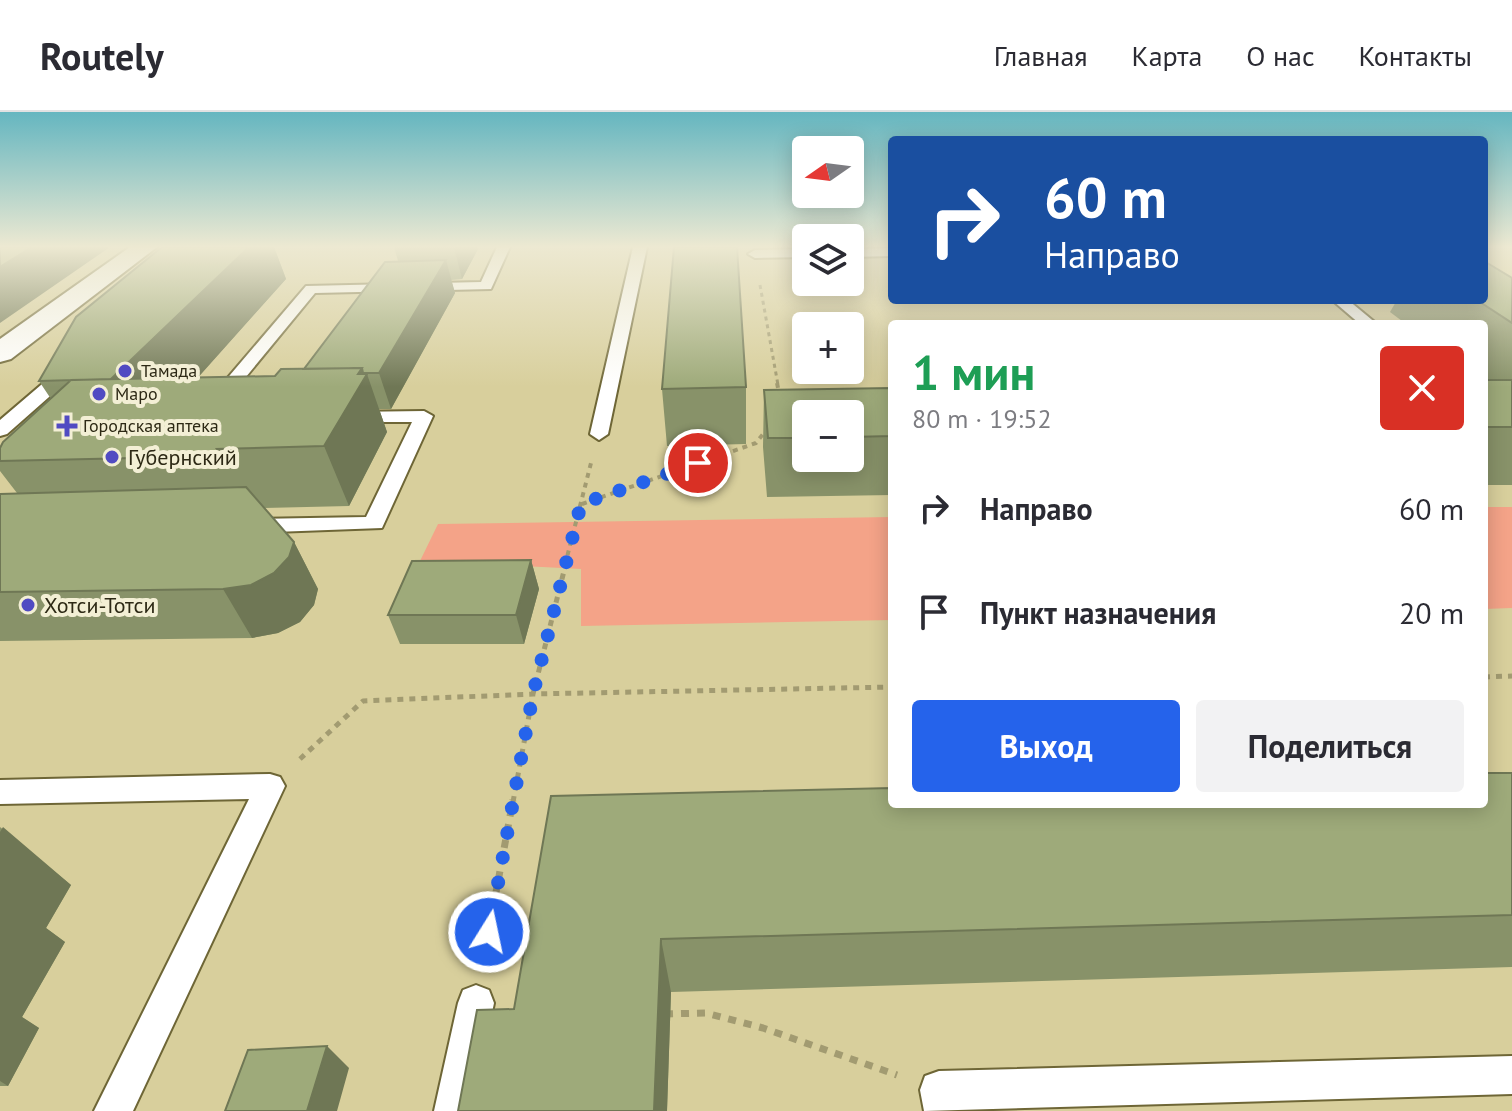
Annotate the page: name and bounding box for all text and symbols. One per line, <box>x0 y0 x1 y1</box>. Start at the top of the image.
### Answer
text: Routely <box>40 31 164 80</box>
text: Главная <box>994 37 1088 74</box>
text: Карта <box>1132 37 1202 74</box>
text: О нас <box>1246 37 1315 74</box>
text: Контакты <box>1359 37 1472 74</box>
north arrow <box>792 136 864 208</box>
map controls <box>792 136 864 472</box>
text: 60 m <box>1044 161 1167 233</box>
icon: right <box>912 168 1016 272</box>
button: layers <box>792 224 864 296</box>
text: Направо <box>1044 231 1180 278</box>
button: + <box>792 312 864 384</box>
text: 1 мин <box>912 341 1035 403</box>
button: close <box>1380 346 1464 430</box>
place label: Тамада <box>141 359 197 382</box>
marker: Тамада <box>116 362 134 380</box>
place label: Маро <box>115 382 158 405</box>
marker: Маро <box>90 385 108 403</box>
button: − <box>792 400 864 472</box>
text: 80 m · 19:52 <box>912 402 1052 435</box>
place label: Городская аптека <box>83 414 219 437</box>
marker: Городская аптека <box>58 417 76 435</box>
pin <box>664 429 732 497</box>
icon: arrive <box>676 441 720 485</box>
place label: Губернский <box>128 443 237 471</box>
marker: Губернский <box>103 448 121 466</box>
icon: right <box>912 486 956 530</box>
text: Направо <box>980 489 1093 528</box>
text: 60 m <box>1399 489 1464 528</box>
icon: arrive <box>912 590 956 634</box>
place label: Хотси-Тотси <box>44 591 155 619</box>
text: Пункт назначения <box>980 593 1216 632</box>
text: 20 m <box>1399 593 1464 632</box>
marker: Хотси-Тотси <box>19 596 37 614</box>
button: Выход <box>912 700 1180 792</box>
button: Поделиться <box>1196 700 1464 792</box>
position arrow <box>447 890 531 974</box>

